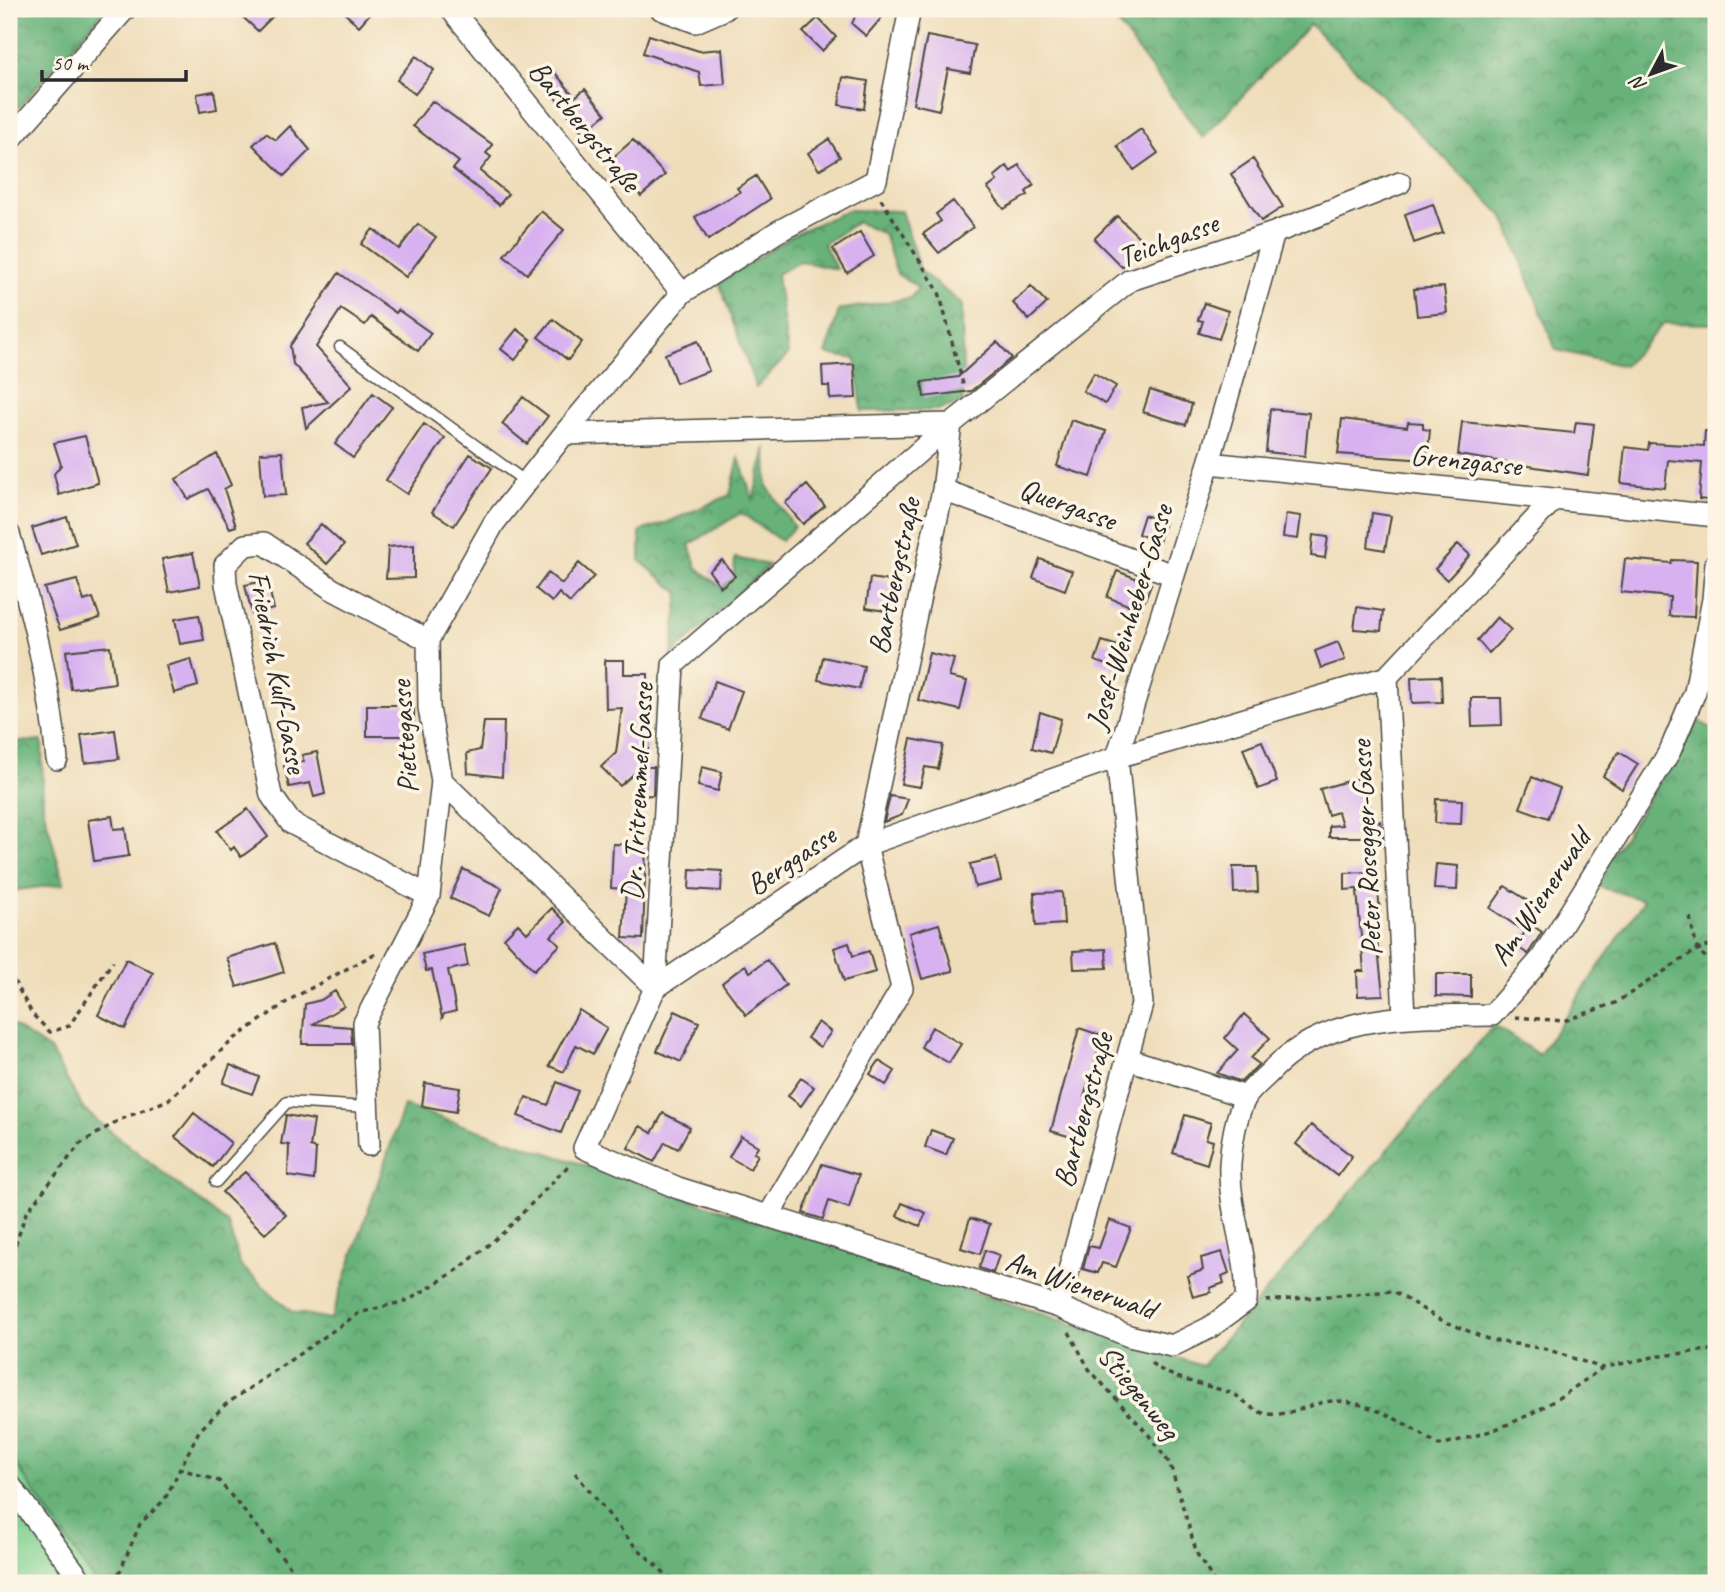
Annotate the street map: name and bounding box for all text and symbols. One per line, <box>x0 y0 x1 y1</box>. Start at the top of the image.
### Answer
scale bar <box>42 38 186 82</box>
north arrow <box>1616 38 1686 108</box>
text: 50 m <box>52 50 90 76</box>
street label: Bartbergstraße <box>520 52 651 201</box>
text: N <box>1624 70 1652 97</box>
street label: Teichgasse <box>1113 203 1225 276</box>
street label: Grenzgasse <box>1409 435 1525 485</box>
street label: Quergasse <box>1015 469 1124 540</box>
street label: Bartbergstraße <box>859 492 930 658</box>
street label: Josef-Weinheber-Gasse <box>1076 498 1182 736</box>
street label: Friedrich Kulf-Gasse <box>240 568 317 778</box>
street label: Piettegasse <box>381 677 427 795</box>
street label: Dr. Tritremmel-Gasse <box>612 680 662 902</box>
street label: Peter Rosegger-Gasse <box>1341 737 1391 957</box>
street label: Berggasse <box>739 815 845 904</box>
street label: Am Wienerwald <box>1480 818 1602 973</box>
street label: Bartbergstraße <box>1044 1026 1122 1192</box>
street label: Am Wienerwald <box>1001 1242 1165 1330</box>
street label: Stiegenweg <box>1089 1337 1190 1449</box>

